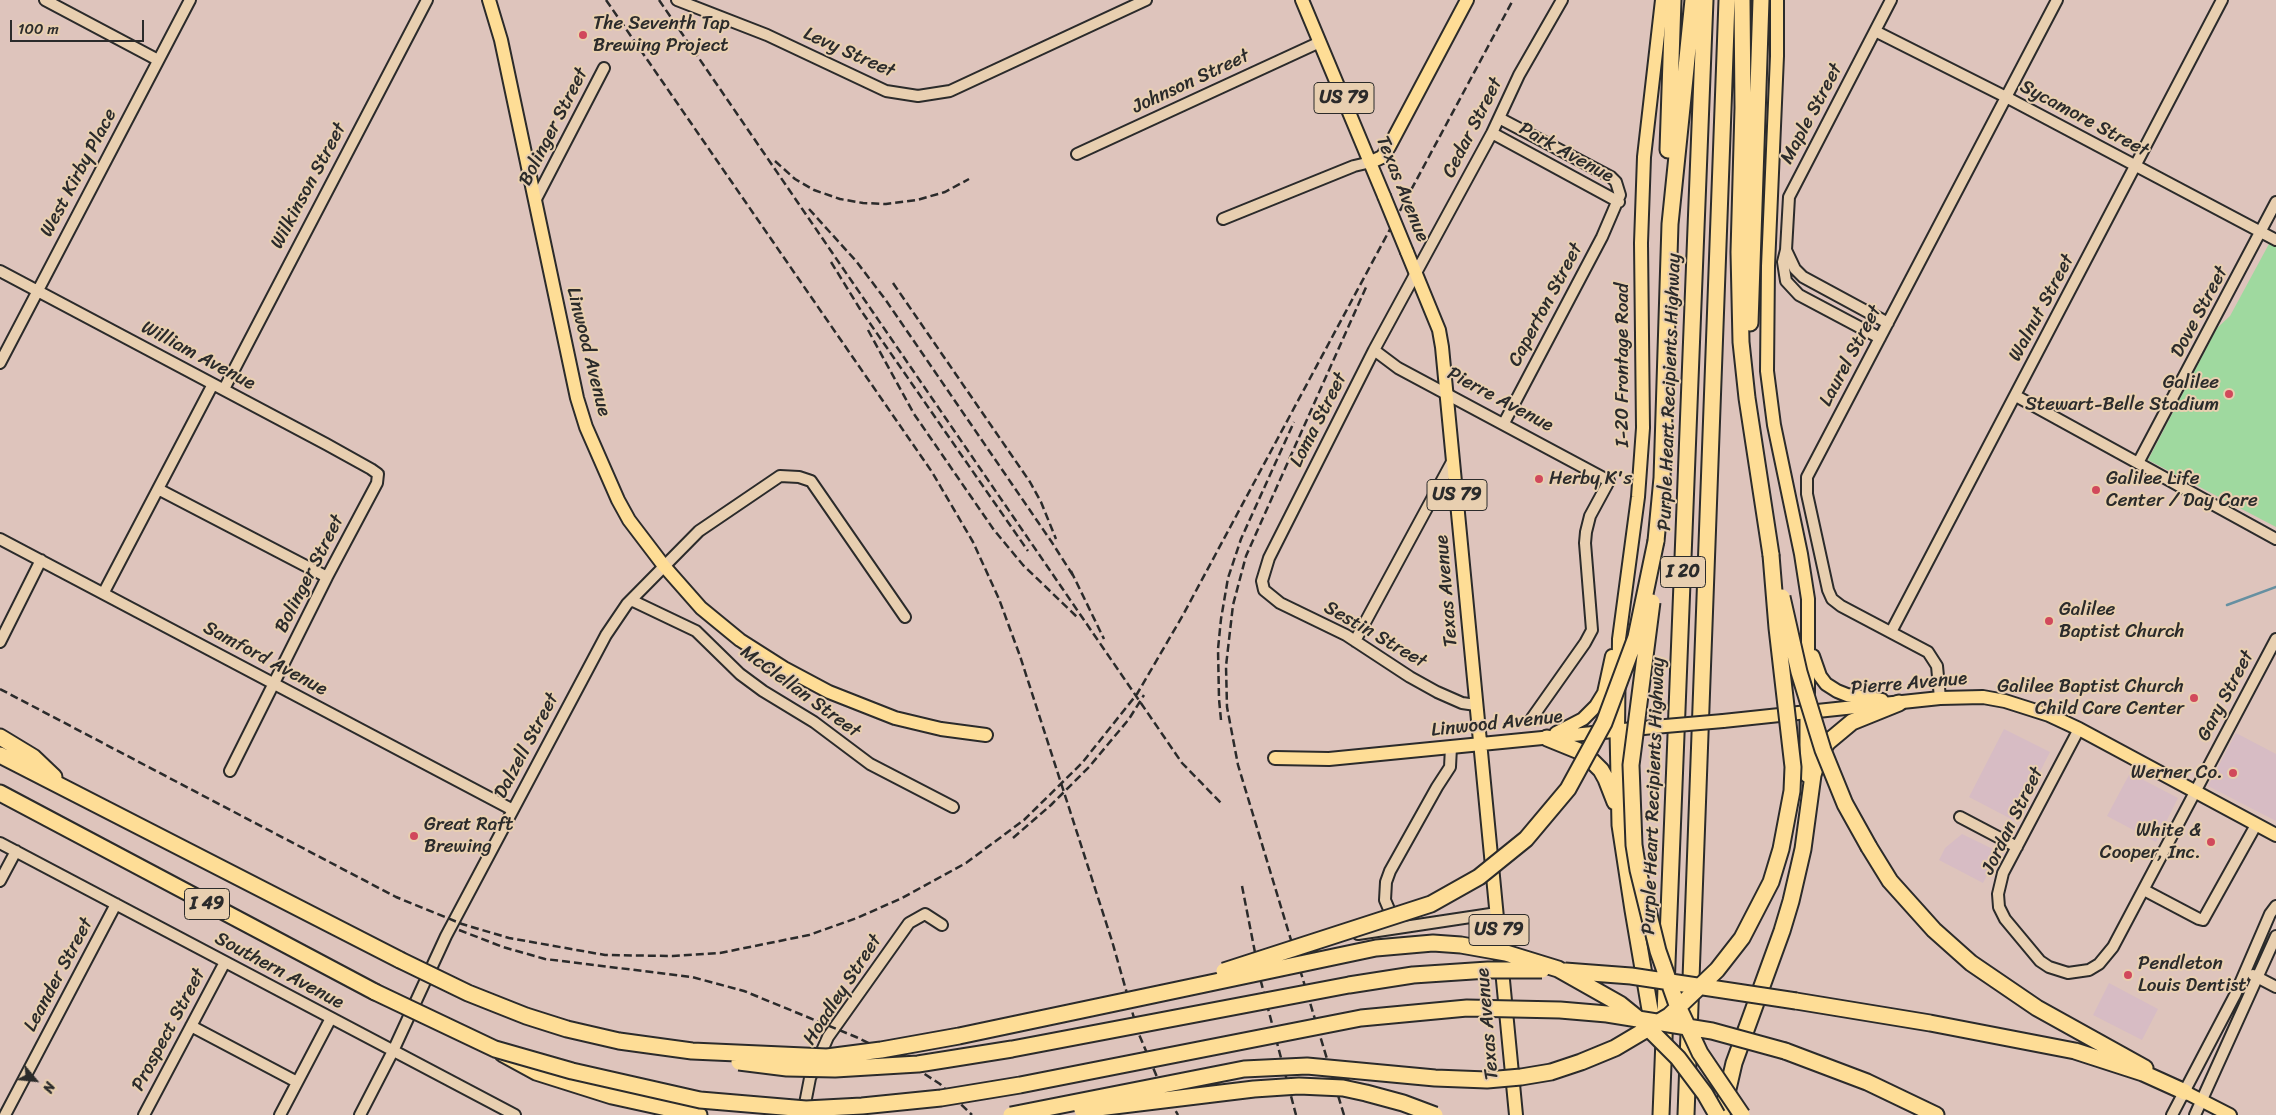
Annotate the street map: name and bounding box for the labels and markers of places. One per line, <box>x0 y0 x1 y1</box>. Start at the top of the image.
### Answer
place label: The Seventh Tap Brewing Project <box>593 13 730 57</box>
marker: The Seventh Tap Brewing Project <box>577 29 589 41</box>
place label: Galilee Stewart-Belle Stadium <box>2025 372 2219 416</box>
marker: Galilee Stewart-Belle Stadium <box>2223 388 2235 400</box>
place label: Herby K's <box>1549 468 1632 490</box>
place label: Galilee Life Center / Day Care <box>2106 468 2258 512</box>
marker: Herby K's <box>1533 473 1545 485</box>
marker: Galilee Life Center / Day Care <box>2090 484 2102 496</box>
place label: Galilee Baptist Church <box>2059 599 2184 643</box>
marker: Galilee Baptist Church <box>2043 615 2055 627</box>
place label: Galilee Baptist Church Child Care Center <box>1997 676 2184 720</box>
marker: Galilee Baptist Church Child Care Center <box>2188 692 2200 704</box>
place label: Werner Co. <box>2131 762 2223 784</box>
marker: Werner Co. <box>2227 767 2239 779</box>
place label: Great Raft Brewing <box>424 814 513 858</box>
place label: White & Cooper, Inc. <box>2100 820 2201 864</box>
marker: Great Raft Brewing <box>408 830 420 842</box>
marker: White & Cooper, Inc. <box>2205 836 2217 848</box>
place label: Pendleton Louis Dentist <box>2138 953 2247 997</box>
marker: Pendleton Louis Dentist <box>2122 969 2134 981</box>

